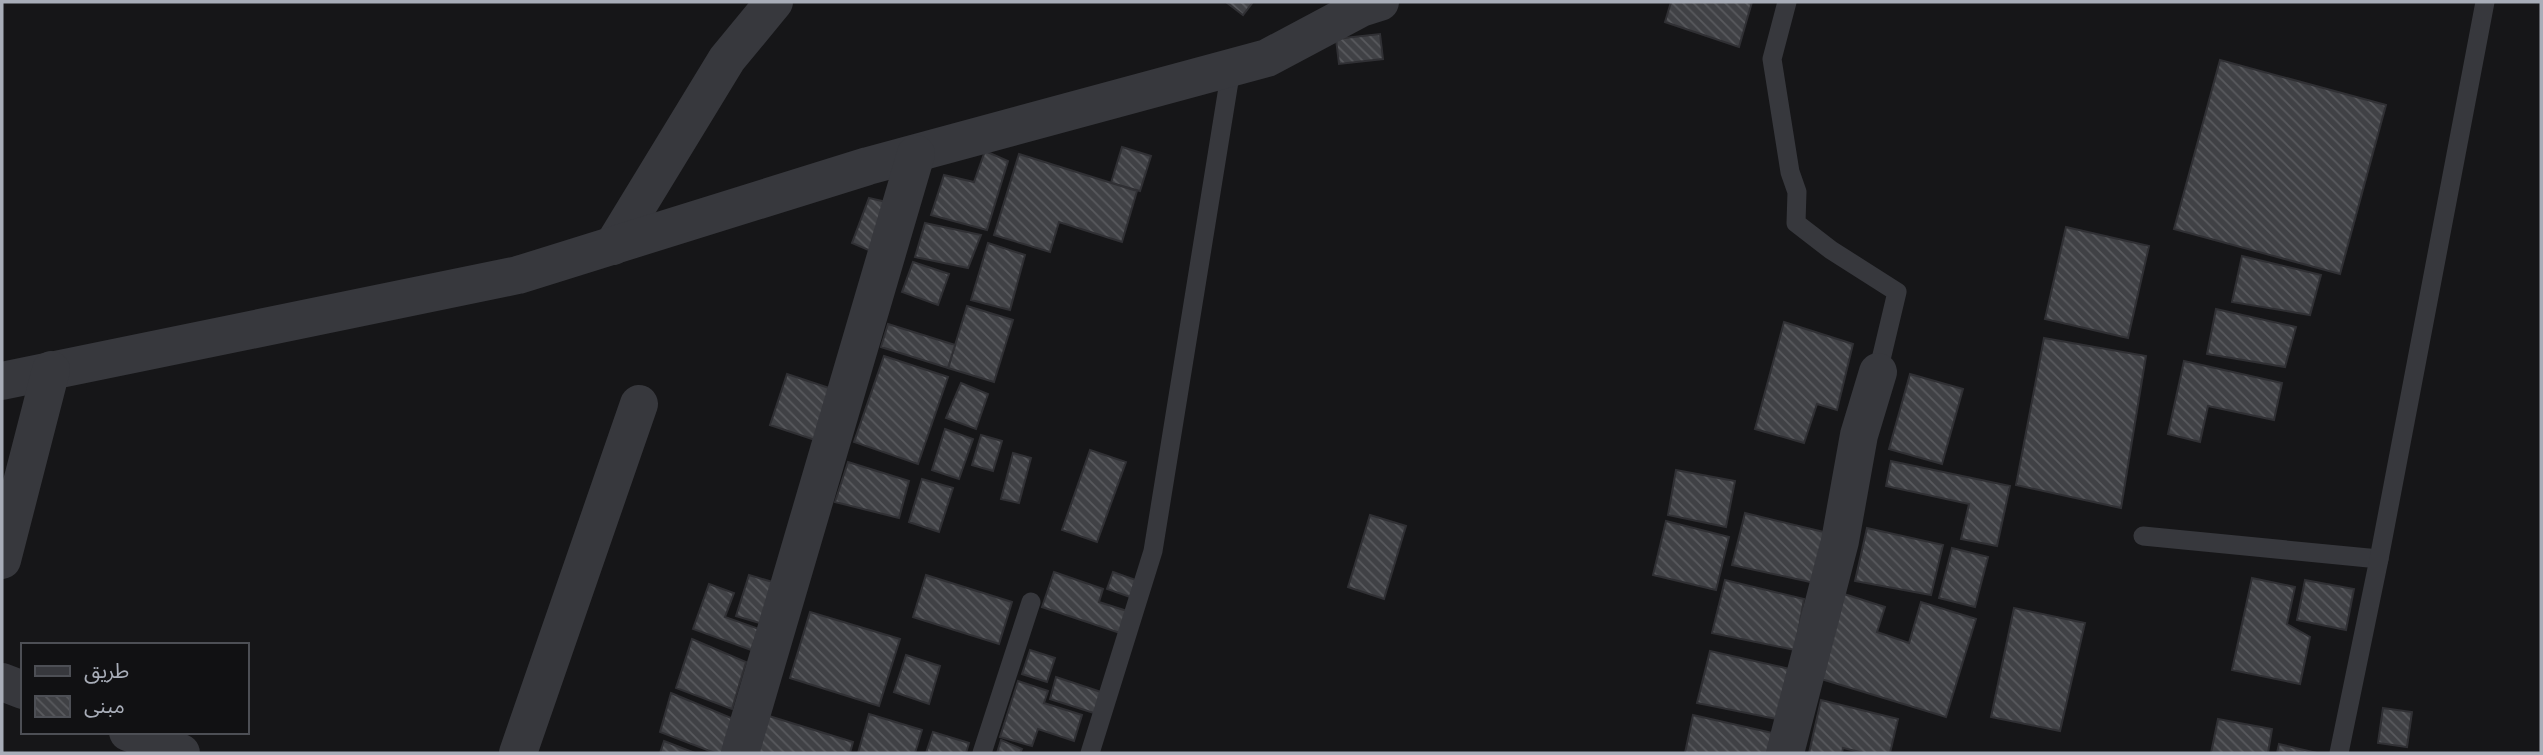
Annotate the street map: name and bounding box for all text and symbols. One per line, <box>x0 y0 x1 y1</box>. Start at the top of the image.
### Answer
legend <box>21 643 248 734</box>
text: طريق <box>84 657 129 684</box>
text: مبنى <box>84 692 125 718</box>

